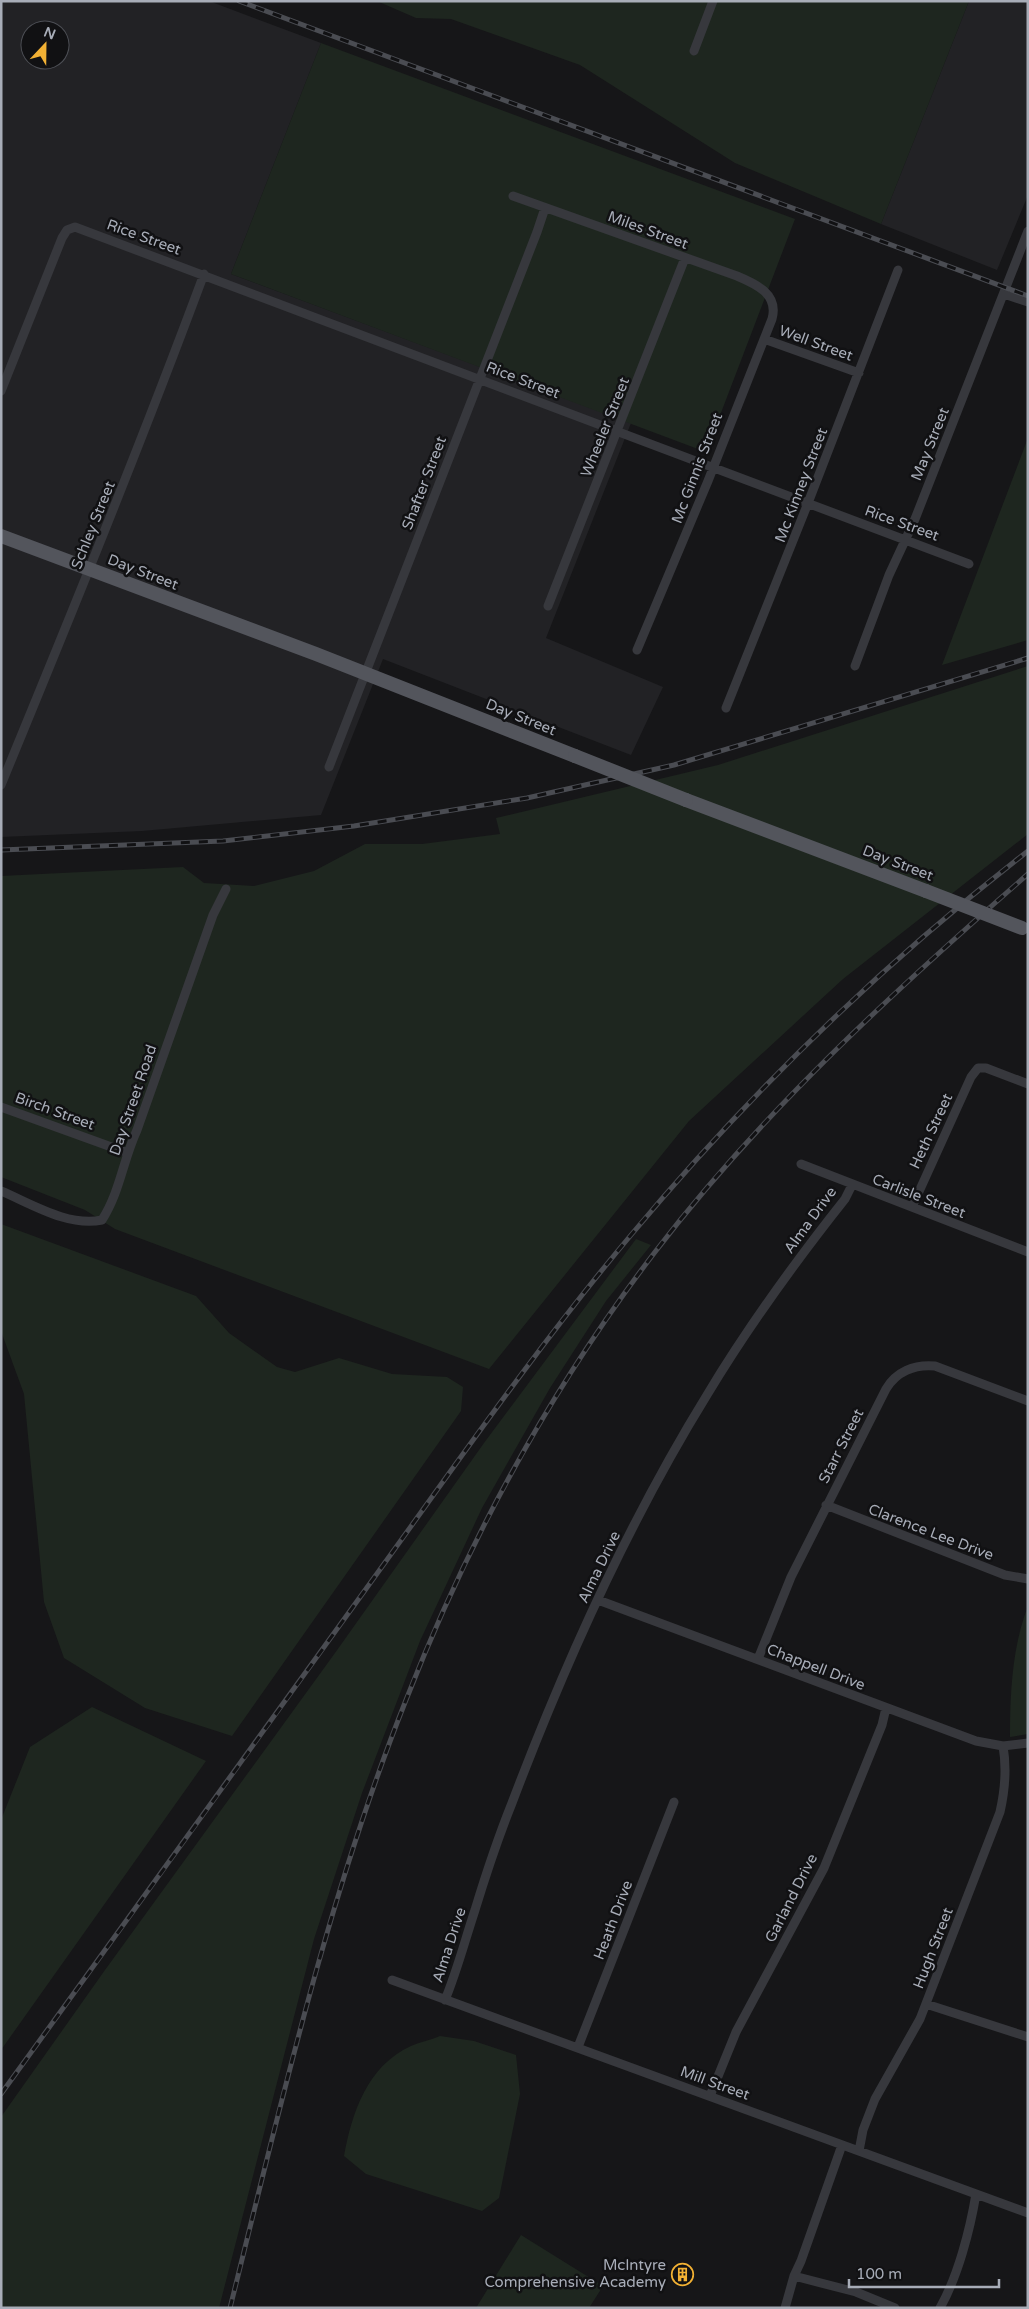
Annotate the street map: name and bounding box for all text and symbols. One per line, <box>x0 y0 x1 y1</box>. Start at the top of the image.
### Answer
north arrow <box>20 20 70 70</box>
text: N <box>41 23 58 43</box>
street label: Miles Street <box>605 207 691 253</box>
street label: Rice Street <box>104 215 184 259</box>
street label: Well Street <box>777 321 856 365</box>
street label: Rice Street <box>484 358 563 402</box>
street label: Wheeler Street <box>577 374 633 480</box>
street label: May Street <box>907 404 953 483</box>
street label: Mc Ginnis Street <box>668 410 727 526</box>
street label: Mc Kinney Street <box>771 425 831 545</box>
street label: Shafter Street <box>398 433 450 532</box>
street label: Schley Street <box>67 478 119 572</box>
street label: Rice Street <box>862 501 942 545</box>
street label: Day Street <box>105 550 181 594</box>
street label: Day Street <box>483 695 559 739</box>
street label: Day Street <box>860 841 936 885</box>
street label: Day Street Road <box>106 1042 160 1158</box>
street label: Birch Street <box>13 1088 98 1134</box>
street label: Heth Street <box>906 1090 956 1172</box>
street label: Carlisle Street <box>870 1170 968 1222</box>
street label: Alma Drive <box>780 1183 840 1257</box>
street label: Starr Street <box>815 1405 868 1486</box>
street label: Clarence Lee Drive <box>866 1500 996 1564</box>
street label: Alma Drive <box>574 1528 624 1606</box>
street label: Chappell Drive <box>764 1640 868 1694</box>
street label: Garland Drive <box>761 1851 821 1945</box>
street label: Heath Drive <box>590 1878 636 1962</box>
street label: Alma Drive <box>428 1905 470 1985</box>
street label: Hugh Street <box>909 1905 957 1991</box>
street label: Mill Street <box>678 2062 752 2104</box>
place label: McIntyre Comprehensive Academy <box>484 2256 666 2291</box>
scale bar <box>849 2256 999 2288</box>
building icon: McIntyre Comprehensive Academy <box>670 2262 694 2286</box>
text: 100 m <box>856 2265 902 2283</box>

